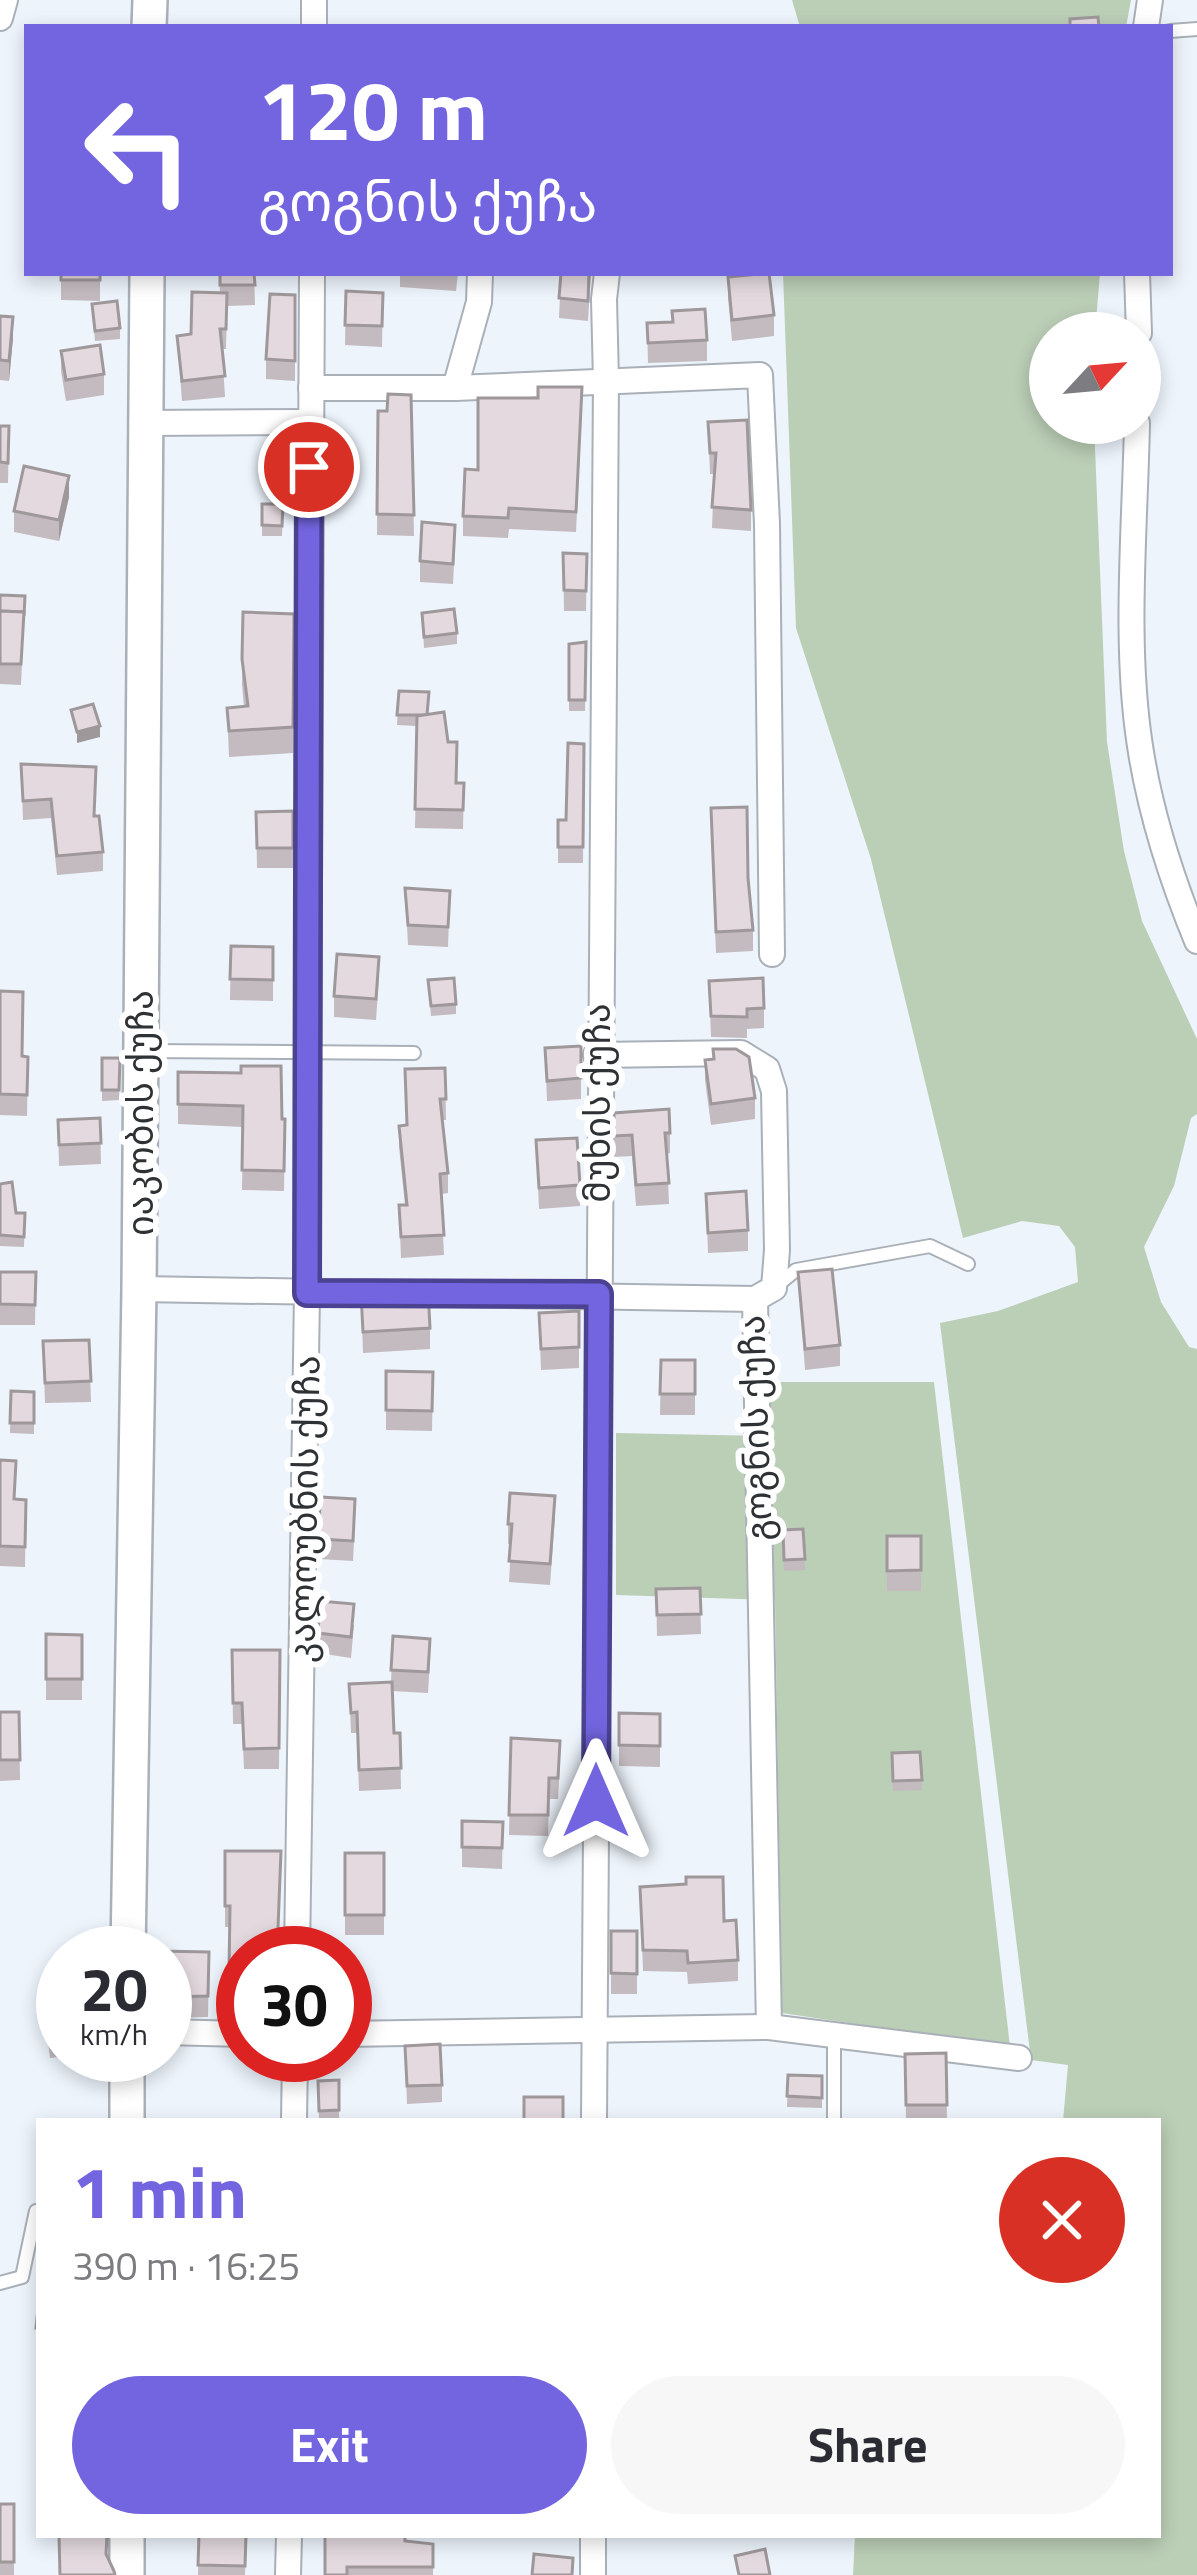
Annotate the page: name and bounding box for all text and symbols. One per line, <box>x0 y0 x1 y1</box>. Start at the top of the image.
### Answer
text: 120 m <box>258 45 488 173</box>
icon: left <box>60 72 216 228</box>
text: გოგნის ქუჩა <box>258 160 597 242</box>
north arrow <box>1029 312 1161 444</box>
map controls <box>1029 312 1161 444</box>
pin <box>258 416 360 518</box>
icon: arrive <box>276 434 342 500</box>
street label: იაკობის ქუჩა <box>112 990 167 1236</box>
street label: მუხის ქუჩა <box>569 1003 624 1203</box>
street label: გოგნის ქუჩა <box>723 1314 786 1542</box>
street label: კალოუბნის ქუჩა <box>273 1355 334 1663</box>
position arrow <box>533 1738 659 1864</box>
speed limit sign: 30 <box>216 1926 372 2082</box>
text: 20 <box>80 1943 148 2034</box>
text: km/h <box>80 2011 148 2057</box>
text: 1 min <box>72 2136 247 2246</box>
button: close <box>999 2157 1125 2283</box>
text: 390 m · 16:25 <box>72 2236 300 2295</box>
button: Exit <box>72 2376 587 2514</box>
button: Share <box>611 2376 1125 2514</box>

